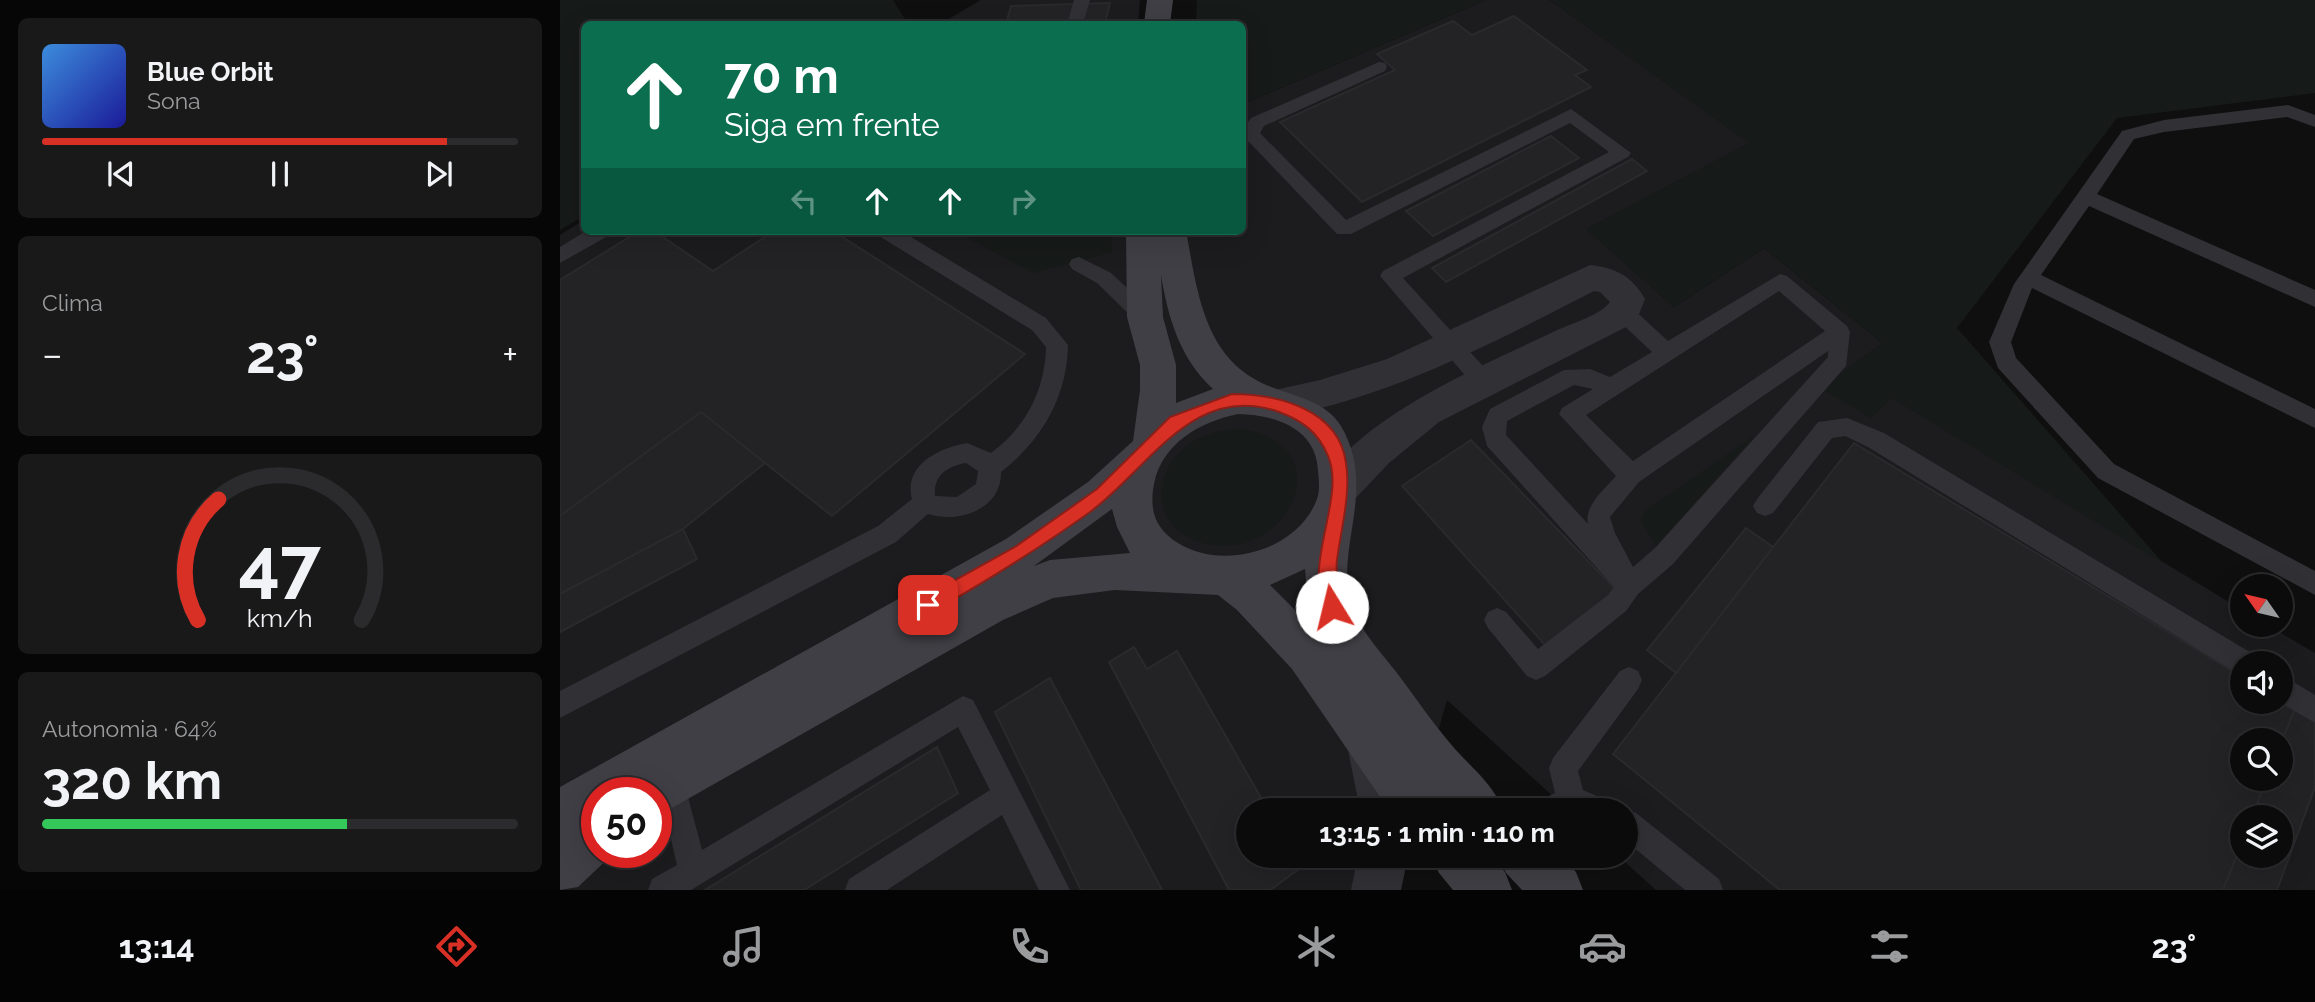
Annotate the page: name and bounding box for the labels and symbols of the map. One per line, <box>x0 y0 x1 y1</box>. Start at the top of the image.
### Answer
position arrow <box>1295 570 1369 644</box>
north arrow <box>2230 574 2292 637</box>
pin <box>898 575 958 635</box>
speed limit sign: 50 <box>581 777 672 868</box>

